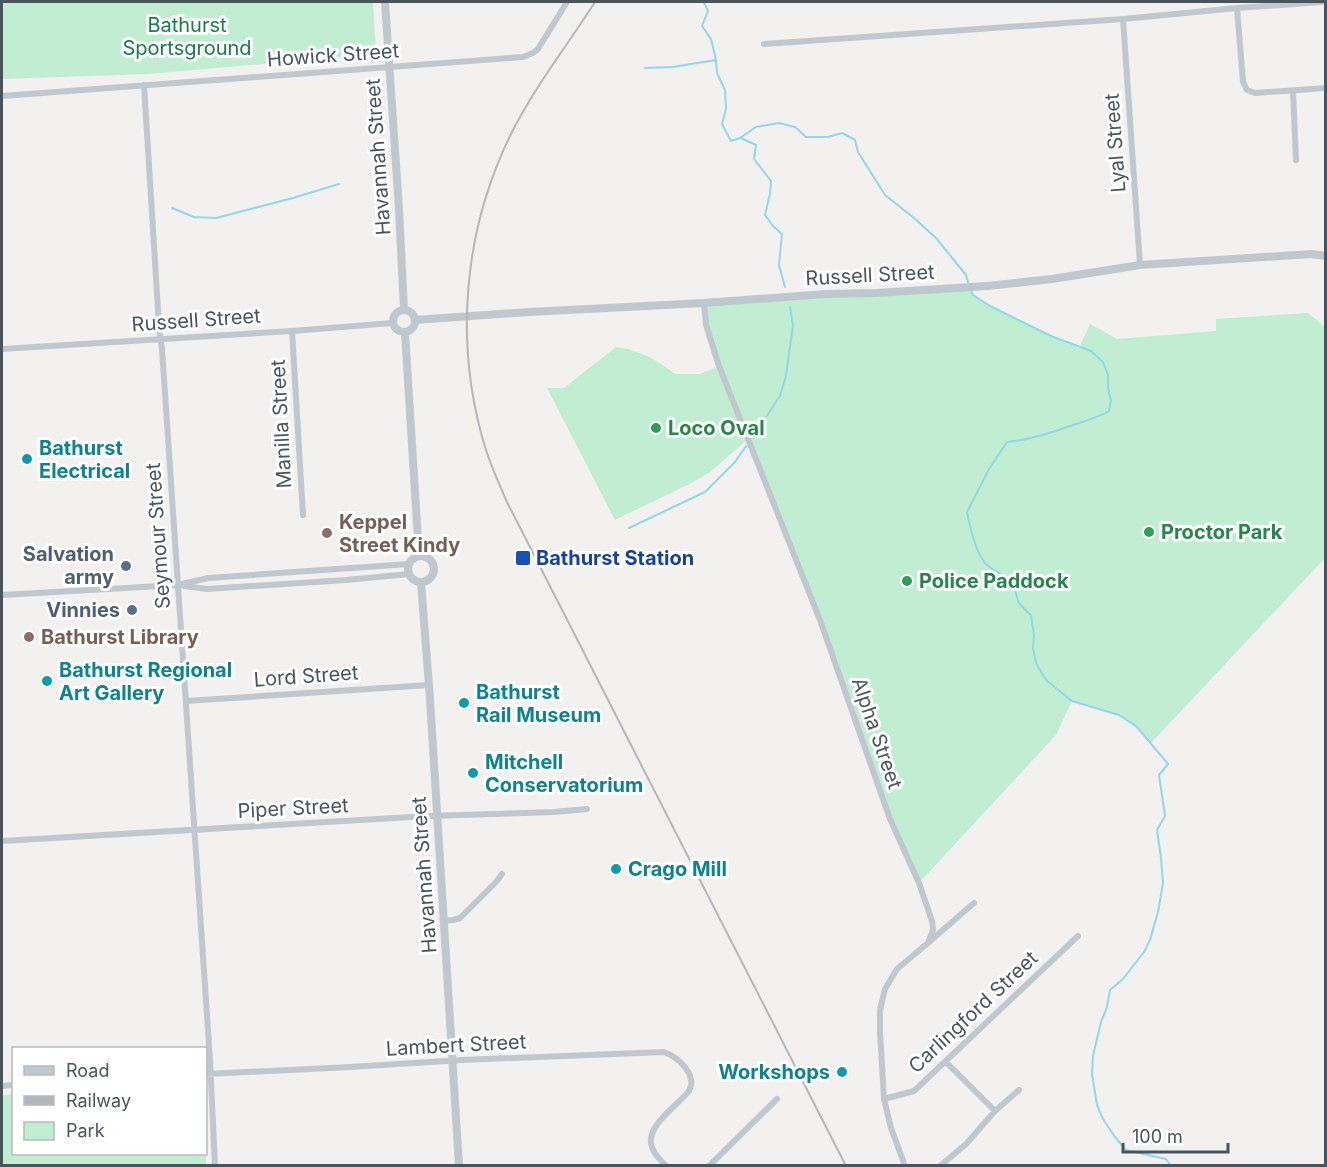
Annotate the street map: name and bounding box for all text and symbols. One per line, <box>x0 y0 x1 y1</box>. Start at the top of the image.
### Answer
park label: Bathurst Sportsground <box>122 13 252 60</box>
street label: Howick Street <box>266 38 400 72</box>
street label: Havannah Street <box>361 77 395 236</box>
street label: Lyal Street <box>1100 92 1130 193</box>
street label: Russell Street <box>805 260 936 290</box>
street label: Russell Street <box>131 303 262 336</box>
street label: Manilla Street <box>266 359 296 489</box>
place label: Loco Oval <box>668 416 765 440</box>
marker: Loco Oval <box>649 421 663 435</box>
place label: Bathurst Electrical <box>39 436 130 483</box>
marker: Bathurst Electrical <box>20 452 34 466</box>
street label: Seymour Street <box>141 462 175 610</box>
place label: Keppel Street Kindy <box>339 510 460 557</box>
place label: Proctor Park <box>1161 520 1283 544</box>
marker: Proctor Park <box>1142 525 1156 539</box>
marker: Keppel Street Kindy <box>320 526 334 540</box>
place label: Salvation army <box>23 542 114 589</box>
place label: Bathurst Station <box>536 546 694 570</box>
marker: Bathurst Station <box>514 549 532 567</box>
marker: Salvation army <box>119 559 133 573</box>
place label: Police Paddock <box>919 569 1069 593</box>
marker: Police Paddock <box>900 574 914 588</box>
place label: Vinnies <box>46 598 120 622</box>
marker: Vinnies <box>125 603 139 617</box>
place label: Bathurst Library <box>41 625 199 649</box>
marker: Bathurst Library <box>22 630 36 644</box>
place label: Bathurst Regional Art Gallery <box>59 658 232 705</box>
street label: Lord Street <box>253 660 360 692</box>
marker: Bathurst Regional Art Gallery <box>40 674 54 688</box>
street label: Alpha Street <box>847 674 907 792</box>
place label: Bathurst Rail Museum <box>476 680 601 727</box>
marker: Bathurst Rail Museum <box>457 696 471 710</box>
place label: Mitchell Conservatorium <box>485 750 643 797</box>
marker: Mitchell Conservatorium <box>466 766 480 780</box>
street label: Piper Street <box>237 793 350 823</box>
street label: Havannah Street <box>407 795 441 954</box>
place label: Crago Mill <box>628 857 727 881</box>
marker: Crago Mill <box>609 862 623 876</box>
street label: Carlingford Street <box>903 946 1043 1078</box>
street label: Lambert Street <box>385 1029 527 1061</box>
legend <box>12 1047 207 1155</box>
text: Road <box>66 1060 109 1081</box>
place label: Workshops <box>718 1060 830 1084</box>
marker: Workshops <box>835 1065 849 1079</box>
text: Railway <box>66 1090 131 1111</box>
scale bar <box>1123 1116 1228 1154</box>
text: Park <box>66 1120 105 1141</box>
text: 100 m <box>1132 1126 1183 1147</box>

